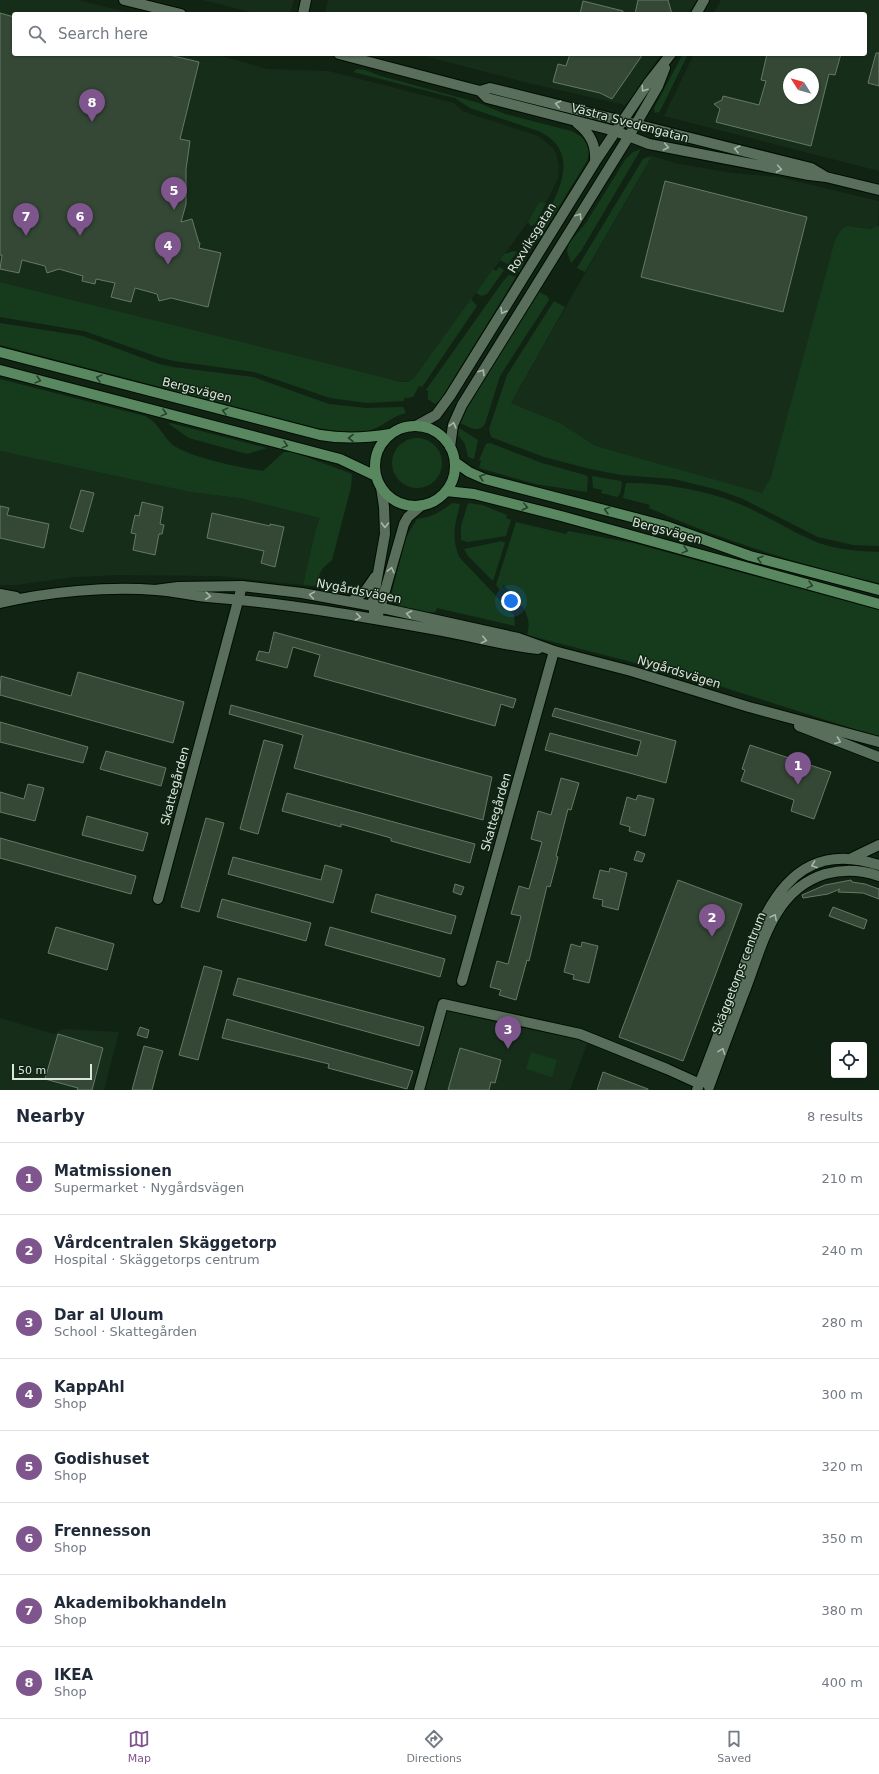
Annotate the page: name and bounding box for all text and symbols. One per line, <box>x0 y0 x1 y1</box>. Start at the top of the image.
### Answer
search box <box>12 12 867 56</box>
icon: search <box>26 23 48 45</box>
text: Search here <box>58 25 148 43</box>
north arrow <box>783 68 819 104</box>
one-way arrow <box>641 85 649 92</box>
pin: 8 <box>79 89 105 122</box>
one-way arrow <box>554 101 561 109</box>
street label: Västra Svedengatan <box>570 101 690 145</box>
one-way arrow <box>663 143 669 151</box>
one-way arrow <box>734 145 741 154</box>
one-way arrow <box>776 164 782 173</box>
pin: 5 <box>161 177 187 210</box>
street label: Roxviksgatan <box>505 200 559 276</box>
pin: 7 <box>13 203 39 236</box>
pin: 6 <box>67 203 93 236</box>
one-way arrow <box>574 213 582 220</box>
pin: 4 <box>155 232 181 265</box>
one-way arrow <box>500 307 507 314</box>
one-way arrow <box>477 369 485 376</box>
one-way arrow <box>96 375 102 383</box>
street label: Bergsvägen <box>161 375 233 405</box>
one-way arrow <box>34 376 41 384</box>
one-way arrow <box>222 407 228 415</box>
one-way arrow <box>160 408 167 417</box>
one-way arrow <box>448 422 457 429</box>
one-way arrow <box>348 434 354 442</box>
one-way arrow <box>282 440 288 448</box>
one-way arrow <box>478 474 485 482</box>
one-way arrow <box>522 503 528 511</box>
one-way arrow <box>604 507 611 515</box>
street label: Bergsvägen <box>631 515 703 547</box>
one-way arrow <box>381 522 389 528</box>
one-way arrow <box>682 545 688 553</box>
one-way arrow <box>757 555 764 564</box>
one-way arrow <box>386 567 395 574</box>
street label: Nygårdsvägen <box>315 576 403 606</box>
one-way arrow <box>807 580 814 589</box>
your location <box>501 591 521 611</box>
one-way arrow <box>205 592 211 601</box>
one-way arrow <box>309 592 315 600</box>
one-way arrow <box>406 610 412 618</box>
one-way arrow <box>355 612 362 621</box>
one-way arrow <box>480 635 487 643</box>
street label: Nygårdsvägen <box>635 653 723 691</box>
one-way arrow <box>834 737 841 745</box>
street label: Skattegården <box>158 745 192 827</box>
pin: 1 <box>785 752 811 785</box>
street label: Skattegården <box>478 771 514 853</box>
one-way arrow <box>810 861 817 869</box>
pin: 2 <box>699 904 725 937</box>
street label: Skäggetorps centrum <box>709 910 769 1036</box>
one-way arrow <box>770 913 777 921</box>
pin: 3 <box>495 1016 521 1049</box>
map controls <box>831 1042 867 1078</box>
button: locate <box>831 1042 867 1078</box>
one-way arrow <box>718 1047 726 1054</box>
scale bar <box>12 1062 92 1081</box>
text: 50 m <box>18 1064 46 1077</box>
text: Nearby <box>16 1106 85 1126</box>
text: 8 results <box>807 1109 863 1124</box>
text: Matmissionen <box>54 1162 172 1180</box>
text: 1 <box>24 1171 34 1186</box>
text: 210 m <box>821 1171 863 1186</box>
text: Supermarket · Nygårdsvägen <box>54 1180 244 1195</box>
text: Vårdcentralen Skäggetorp <box>54 1234 277 1252</box>
text: 2 <box>24 1243 34 1258</box>
text: 240 m <box>821 1243 863 1258</box>
text: Hospital · Skäggetorps centrum <box>54 1252 260 1267</box>
text: Dar al Uloum <box>54 1306 164 1324</box>
text: 3 <box>24 1315 34 1330</box>
text: 280 m <box>821 1315 863 1330</box>
text: School · Skattegården <box>54 1324 197 1339</box>
text: KappAhl <box>54 1378 125 1396</box>
text: 4 <box>24 1387 34 1402</box>
text: 300 m <box>821 1387 863 1402</box>
text: Shop <box>54 1396 87 1411</box>
text: Godishuset <box>54 1450 149 1468</box>
text: 5 <box>24 1459 34 1474</box>
text: 320 m <box>821 1459 863 1474</box>
text: Shop <box>54 1468 87 1483</box>
text: Frennesson <box>54 1522 151 1540</box>
text: 6 <box>24 1531 34 1546</box>
text: 350 m <box>821 1531 863 1546</box>
text: Shop <box>54 1540 87 1555</box>
text: Akademibokhandeln <box>54 1594 227 1612</box>
text: 7 <box>24 1603 34 1618</box>
text: 380 m <box>821 1603 863 1618</box>
text: Shop <box>54 1612 87 1627</box>
text: IKEA <box>54 1666 93 1684</box>
text: 8 <box>24 1675 34 1690</box>
text: 400 m <box>821 1675 863 1690</box>
text: Shop <box>54 1684 87 1699</box>
tab: Map <box>128 1728 151 1765</box>
tab: Directions <box>406 1728 462 1765</box>
tab: Saved <box>717 1728 751 1765</box>

